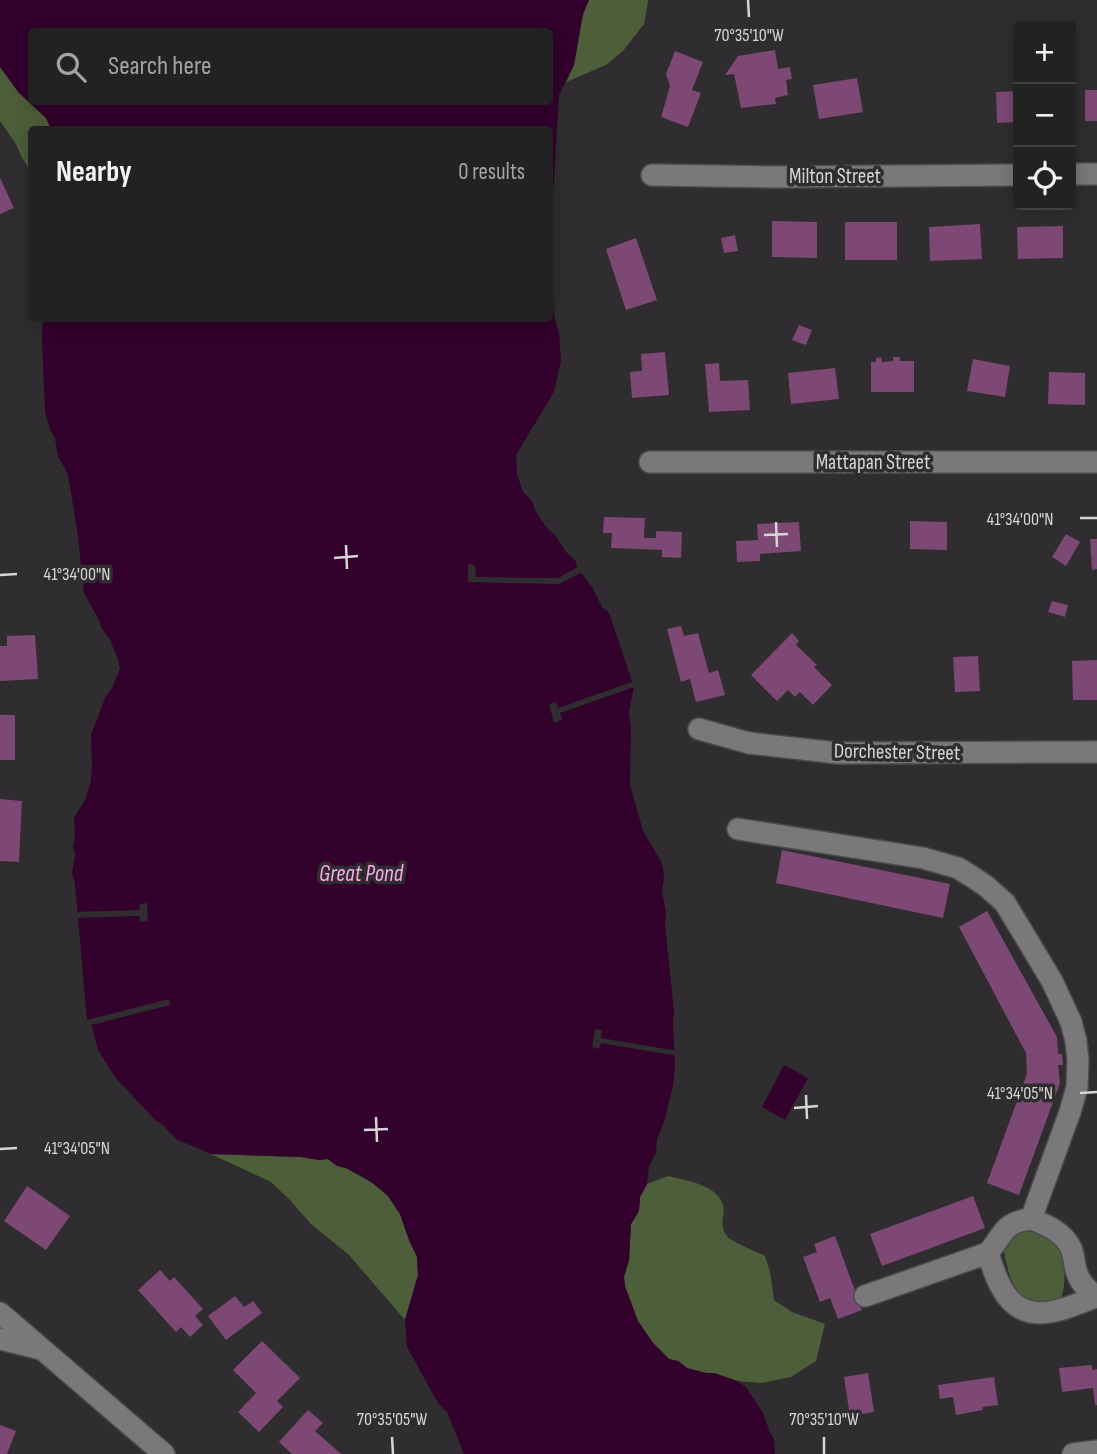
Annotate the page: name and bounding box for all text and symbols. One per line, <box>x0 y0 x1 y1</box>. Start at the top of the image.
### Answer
map controls <box>1013 21 1076 210</box>
button: + <box>1013 21 1076 84</box>
text: 70°35'10"W <box>714 25 784 46</box>
search box <box>28 28 553 105</box>
icon: search <box>52 48 90 86</box>
text: Search here <box>108 51 211 82</box>
button: − <box>1013 84 1076 147</box>
button: locate <box>1013 147 1076 210</box>
text: Nearby <box>56 154 132 190</box>
text: 0 results <box>458 158 525 186</box>
street label: Milton Street <box>789 164 881 189</box>
street label: Mattapan Street <box>816 450 930 475</box>
text: 41°34'00"N <box>987 509 1053 530</box>
text: 41°34'00"N <box>44 564 110 585</box>
street label: Dorchester Street <box>834 738 960 766</box>
water label: Great Pond <box>319 860 404 888</box>
text: 41°34'05"N <box>987 1083 1053 1104</box>
text: 41°34'05"N <box>44 1138 110 1159</box>
text: 70°35'05"W <box>357 1409 427 1430</box>
text: 70°35'10"W <box>789 1409 859 1430</box>

